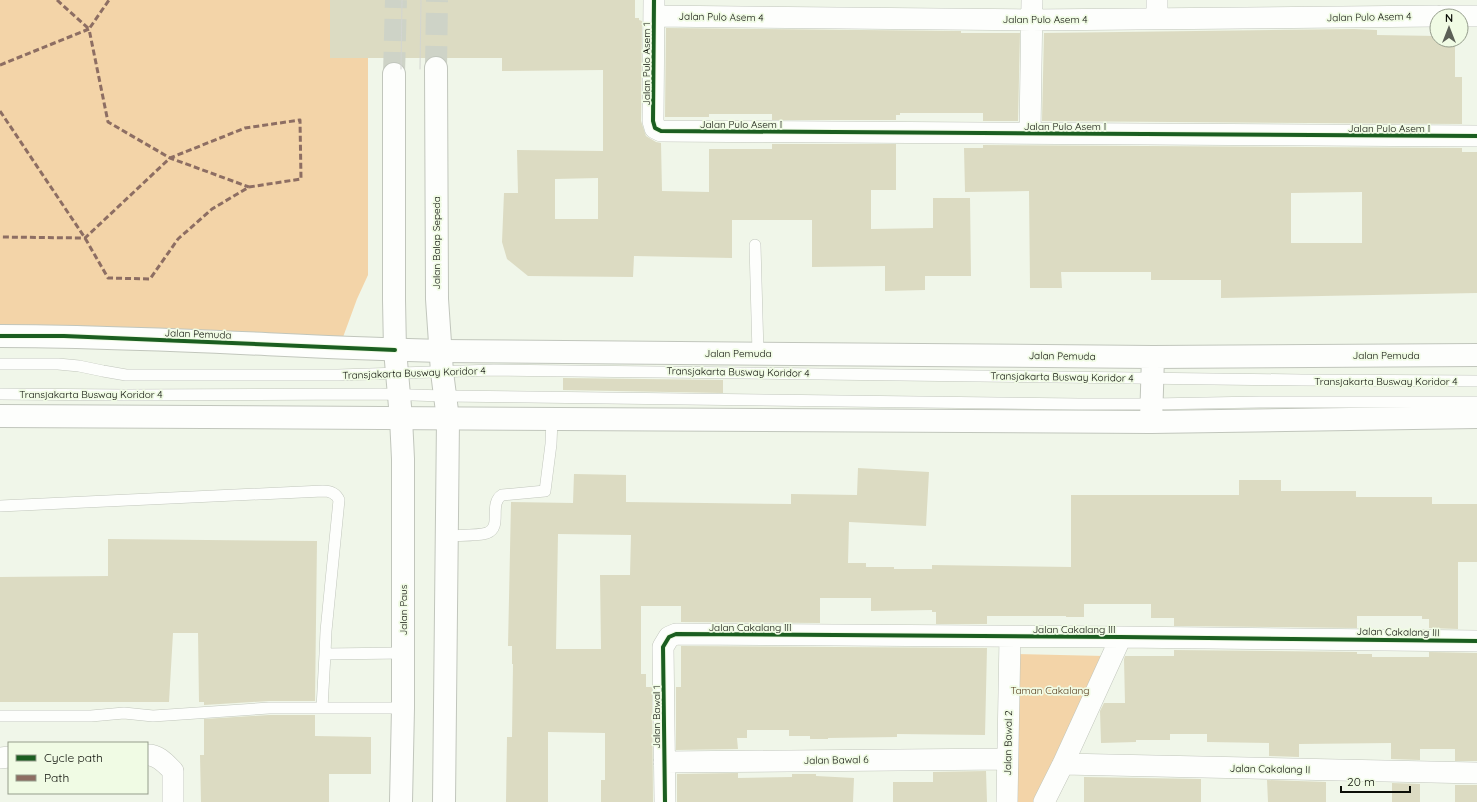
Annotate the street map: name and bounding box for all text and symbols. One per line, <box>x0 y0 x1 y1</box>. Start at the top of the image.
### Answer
north arrow <box>1429 8 1469 48</box>
street label: Jalan Pulo Asem 4 <box>678 10 764 24</box>
street label: Jalan Pulo Asem 4 <box>1326 10 1412 24</box>
text: N <box>1445 11 1453 25</box>
street label: Jalan Pulo Asem 4 <box>1002 13 1088 26</box>
street label: Jalan Pulo Asem 1 <box>640 22 653 106</box>
street label: Jalan Pulo Asem I <box>700 118 782 131</box>
street label: Jalan Pulo Asem I <box>1024 120 1106 133</box>
street label: Jalan Pulo Asem I <box>1348 122 1430 135</box>
street label: Jalan Balap Sepeda <box>430 196 443 290</box>
street label: Jalan Pemuda <box>164 326 232 342</box>
street label: Jalan Pemuda <box>704 347 772 360</box>
street label: Jalan Pemuda <box>1028 349 1096 363</box>
street label: Jalan Pemuda <box>1352 349 1420 362</box>
street label: Transjakarta Busway Koridor 4 <box>342 364 486 382</box>
street label: Transjakarta Busway Koridor 4 <box>666 364 810 380</box>
street label: Transjakarta Busway Koridor 4 <box>990 369 1134 385</box>
street label: Transjakarta Busway Koridor 4 <box>1314 375 1458 388</box>
street label: Transjakarta Busway Koridor 4 <box>19 388 163 401</box>
street label: Jalan Paus <box>397 584 410 635</box>
street label: Jalan Cakalang III <box>708 621 792 634</box>
street label: Jalan Cakalang III <box>1032 623 1116 636</box>
street label: Jalan Cakalang III <box>1356 625 1440 639</box>
park label: Taman Cakalang <box>1010 684 1090 697</box>
street label: Jalan Bawal 1 <box>650 685 663 749</box>
street label: Jalan Bawal 2 <box>1001 710 1015 776</box>
legend <box>8 742 148 794</box>
text: Cycle path <box>44 750 103 765</box>
street label: Jalan Bawal 6 <box>803 753 869 767</box>
street label: Jalan Cakalang II <box>1230 762 1310 776</box>
scale bar <box>1341 768 1410 794</box>
text: Path <box>44 770 69 785</box>
text: 20 m <box>1347 774 1375 789</box>

